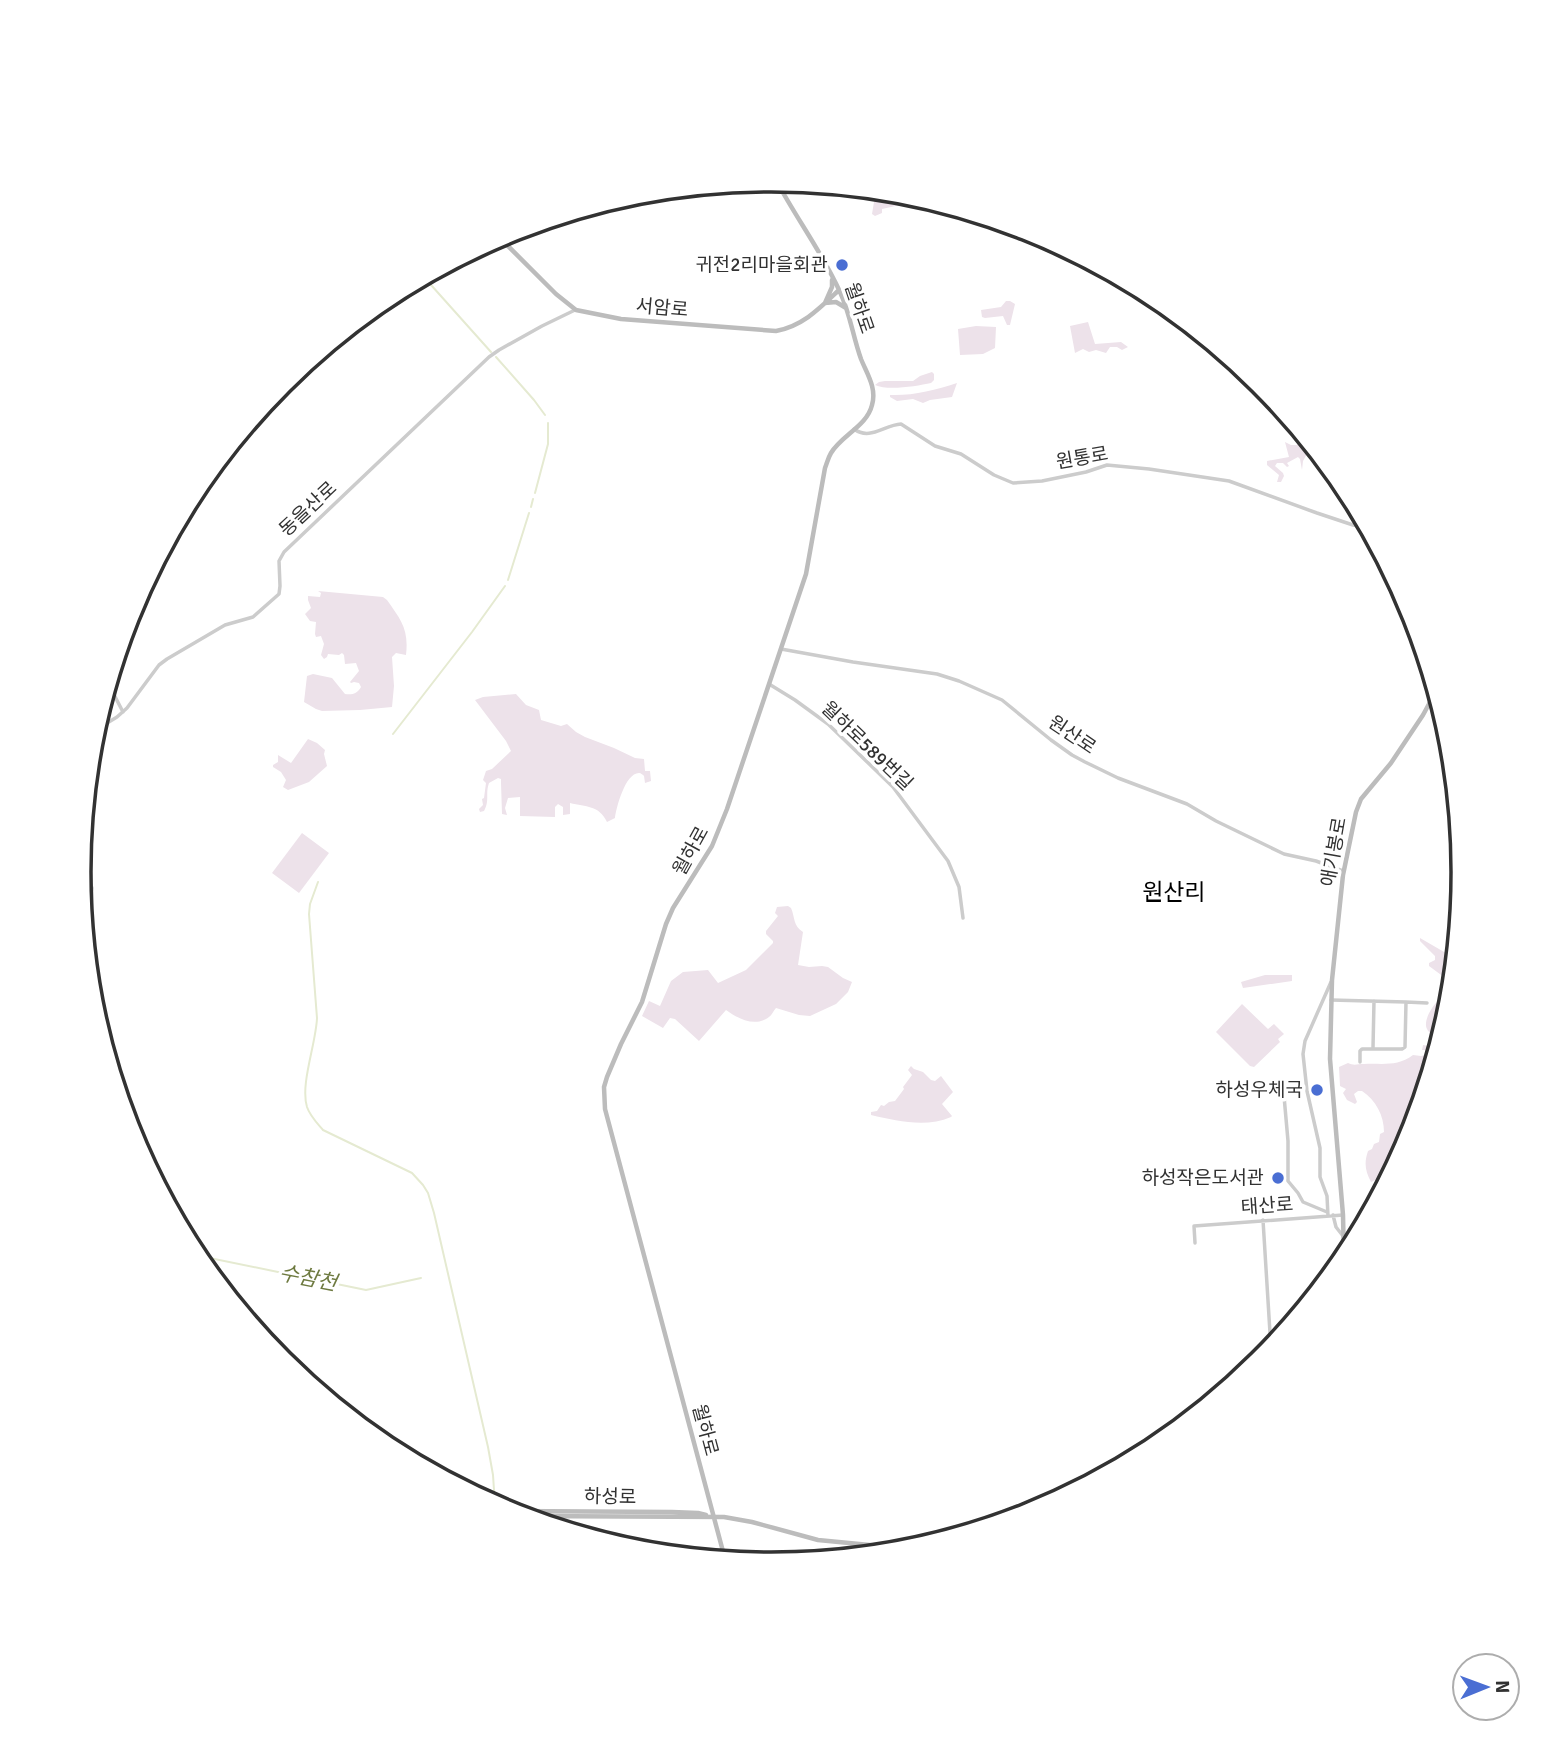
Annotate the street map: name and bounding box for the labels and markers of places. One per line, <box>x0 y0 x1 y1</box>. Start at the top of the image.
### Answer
place label: 귀전2리마을회관 <box>695 253 828 277</box>
marker: 귀전2리마을회관 <box>834 257 850 273</box>
place label: 하성우체국 <box>1216 1078 1303 1102</box>
marker: 하성우체국 <box>1309 1082 1325 1098</box>
place label: 하성작은도서관 <box>1142 1166 1264 1190</box>
marker: 하성작은도서관 <box>1270 1170 1286 1186</box>

